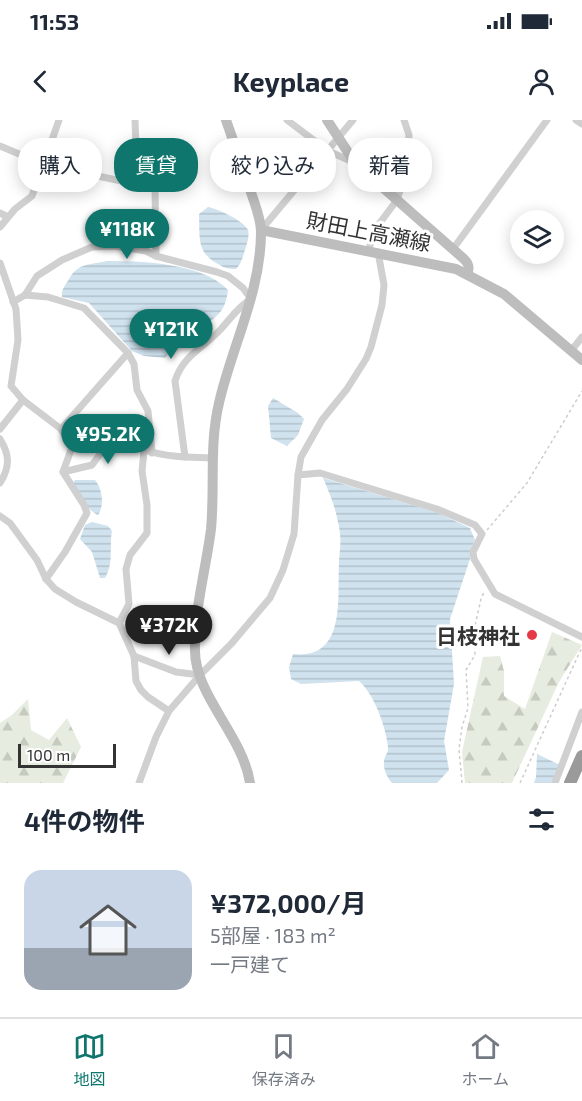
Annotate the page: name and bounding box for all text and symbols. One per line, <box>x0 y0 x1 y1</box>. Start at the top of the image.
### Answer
text: 11:53 <box>30 8 79 34</box>
icon: back <box>24 65 57 98</box>
text: Keyplace <box>233 65 349 97</box>
icon: person <box>525 65 558 98</box>
chip: 購入 <box>18 138 102 192</box>
chip: 賃貸 <box>114 138 198 192</box>
chip: 絞り込み <box>210 138 336 192</box>
chip: 新着 <box>348 138 432 192</box>
street label: 財田上高瀬線 <box>305 207 433 255</box>
pin: ¥118K <box>85 209 169 260</box>
map controls <box>510 210 564 264</box>
button: layers <box>510 210 564 264</box>
text: ¥118K <box>99 216 155 240</box>
pin: ¥121K <box>129 309 213 360</box>
text: ¥121K <box>144 316 198 340</box>
pin: ¥95.2K <box>59 414 157 465</box>
text: ¥95.2K <box>75 421 141 445</box>
pin: ¥372K <box>127 605 211 656</box>
text: ¥372K <box>139 612 199 636</box>
place label: 日枝神社 <box>436 623 520 648</box>
marker: 日枝神社 <box>525 628 539 642</box>
scale bar <box>18 741 116 768</box>
text: 100 m <box>27 745 70 764</box>
icon: filters <box>525 803 558 836</box>
text: 4件の物件 <box>24 805 145 836</box>
text: ¥372,000/月 <box>210 887 367 918</box>
icon: home <box>72 894 144 966</box>
text: 5部屋 · 183 m² <box>210 923 336 947</box>
text: 一戸建て <box>210 952 290 976</box>
tab: 地図 <box>73 1030 106 1090</box>
tab: 保存済み <box>252 1030 316 1090</box>
tab: ホーム <box>462 1030 509 1090</box>

